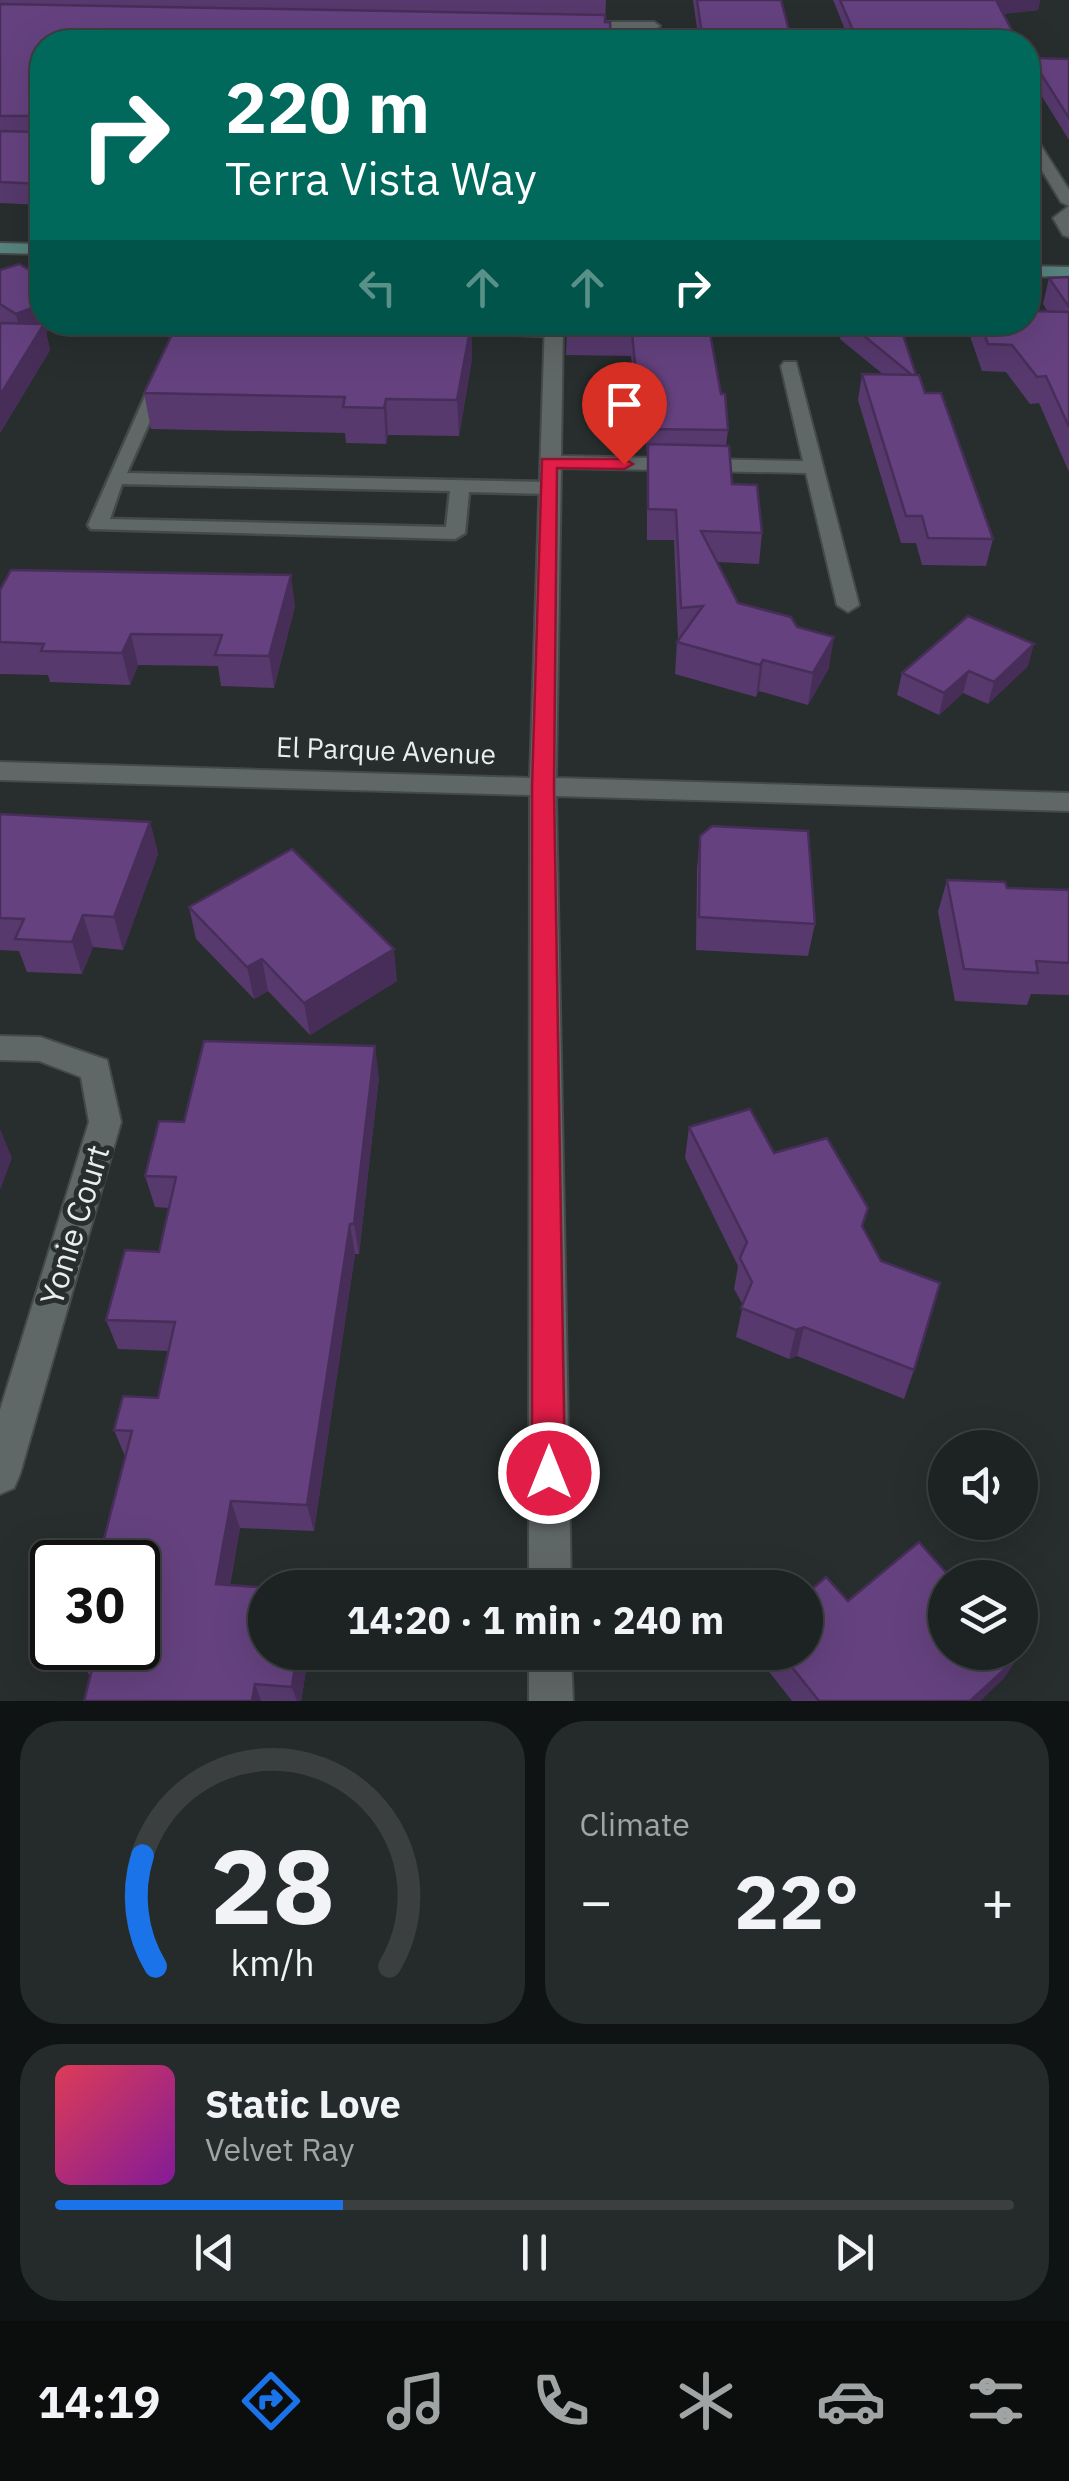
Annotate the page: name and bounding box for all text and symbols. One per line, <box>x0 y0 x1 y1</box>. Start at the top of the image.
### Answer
text: 220 m <box>225 61 430 152</box>
icon: right <box>60 70 190 200</box>
text: Terra Vista Way <box>225 149 537 207</box>
icon: left <box>350 260 405 315</box>
icon: ahead <box>455 260 510 315</box>
icon: ahead <box>560 260 615 315</box>
icon: right <box>665 260 720 315</box>
pin <box>582 362 667 465</box>
icon: arrive <box>597 377 652 432</box>
street label: El Parque Avenue <box>275 728 497 772</box>
street label: Yonie Court <box>30 1140 118 1310</box>
position arrow <box>497 1421 601 1525</box>
map controls <box>928 1430 1038 1670</box>
button: sound <box>928 1430 1038 1540</box>
speed limit sign: 30 <box>30 1540 160 1670</box>
button: layers <box>928 1560 1038 1670</box>
text: 14:20 · 1 min · 240 m <box>347 1595 724 1644</box>
text: Climate <box>580 1803 690 1845</box>
text: 28 <box>210 1817 335 1953</box>
text: 22° <box>734 1852 859 1950</box>
text: − <box>580 1865 613 1936</box>
text: + <box>981 1865 1014 1936</box>
text: km/h <box>230 1939 314 1986</box>
text: Static Love <box>205 2079 401 2128</box>
text: Velvet Ray <box>205 2128 354 2170</box>
icon: previous <box>187 2225 242 2280</box>
icon: pause <box>507 2225 562 2280</box>
icon: next <box>827 2225 882 2280</box>
icon: directions <box>236 2366 306 2436</box>
icon: music <box>381 2366 451 2436</box>
icon: phone <box>526 2366 596 2436</box>
icon: climate <box>671 2366 741 2436</box>
icon: car <box>816 2366 886 2436</box>
icon: filters <box>961 2366 1031 2436</box>
text: 14:19 <box>38 2372 160 2430</box>

